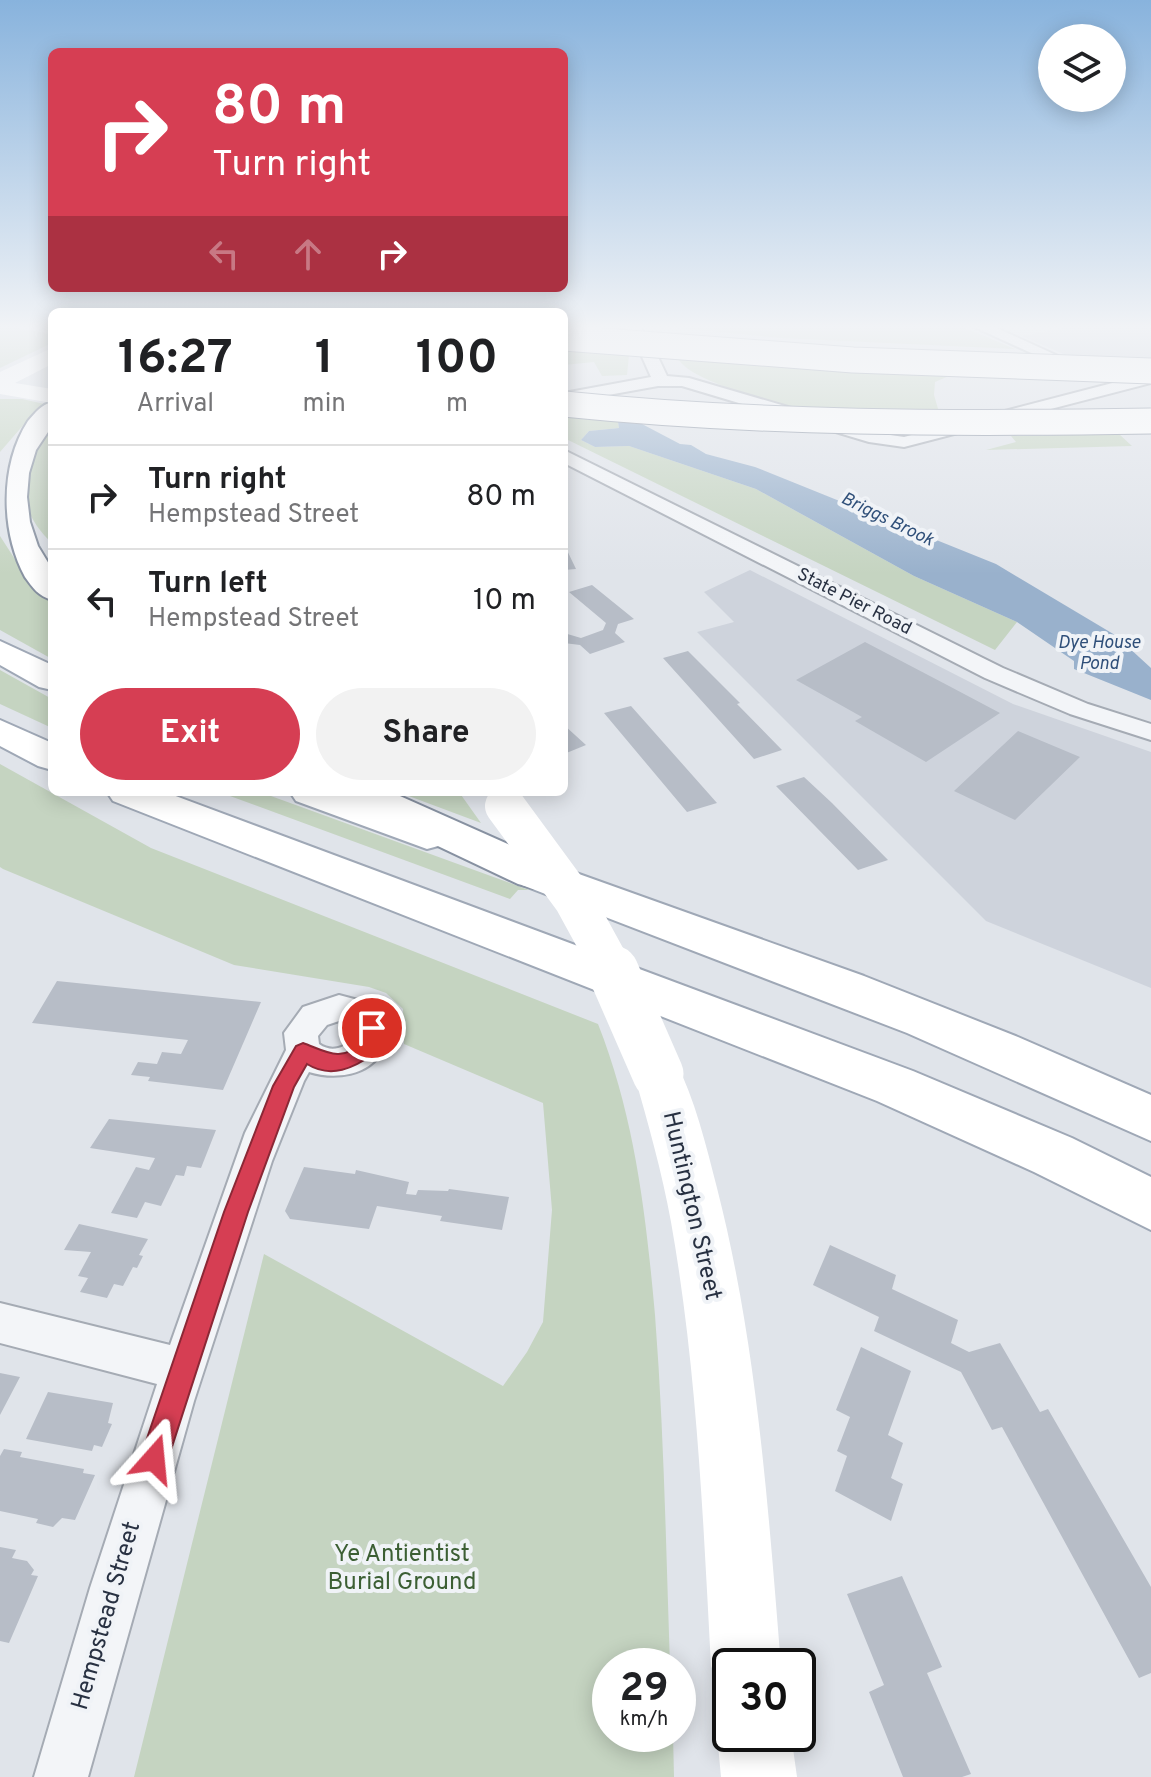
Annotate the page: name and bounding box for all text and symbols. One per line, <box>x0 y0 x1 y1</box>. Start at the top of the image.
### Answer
map controls <box>1038 24 1126 112</box>
button: layers <box>1038 24 1126 112</box>
text: 80 m <box>212 74 346 144</box>
icon: right <box>80 80 184 184</box>
text: Turn right <box>212 143 371 189</box>
icon: left <box>202 232 246 276</box>
icon: ahead <box>286 232 330 276</box>
icon: right <box>370 232 414 276</box>
text: 16:27 <box>118 330 233 390</box>
text: 1 <box>315 330 334 390</box>
text: 100 <box>416 330 498 390</box>
text: Arrival <box>137 388 214 421</box>
text: min <box>303 388 346 421</box>
text: m <box>446 388 468 421</box>
text: Turn right <box>148 462 286 499</box>
icon: right <box>80 475 124 519</box>
text: 80 m <box>466 479 536 516</box>
water label: Briggs Brook <box>837 488 938 553</box>
text: Hempstead Street <box>148 499 359 532</box>
street label: State Pier Road <box>793 563 915 641</box>
text: Turn left <box>148 566 268 603</box>
icon: left <box>80 579 124 623</box>
text: 10 m <box>473 583 536 620</box>
text: Hempstead Street <box>148 603 359 636</box>
water label: Dye House Pond <box>1058 632 1141 676</box>
button: Exit <box>80 688 300 780</box>
button: Share <box>316 688 536 780</box>
pin <box>338 994 406 1062</box>
icon: arrive <box>350 1006 394 1050</box>
street label: Huntington Street <box>655 1109 727 1303</box>
position arrow <box>112 1417 196 1501</box>
street label: Hempstead Street <box>66 1518 148 1714</box>
park label: Ye Antientist Burial Ground <box>328 1540 476 1598</box>
speed limit sign: 30 <box>712 1648 816 1752</box>
text: 29 <box>619 1665 669 1715</box>
text: km/h <box>620 1707 668 1733</box>

